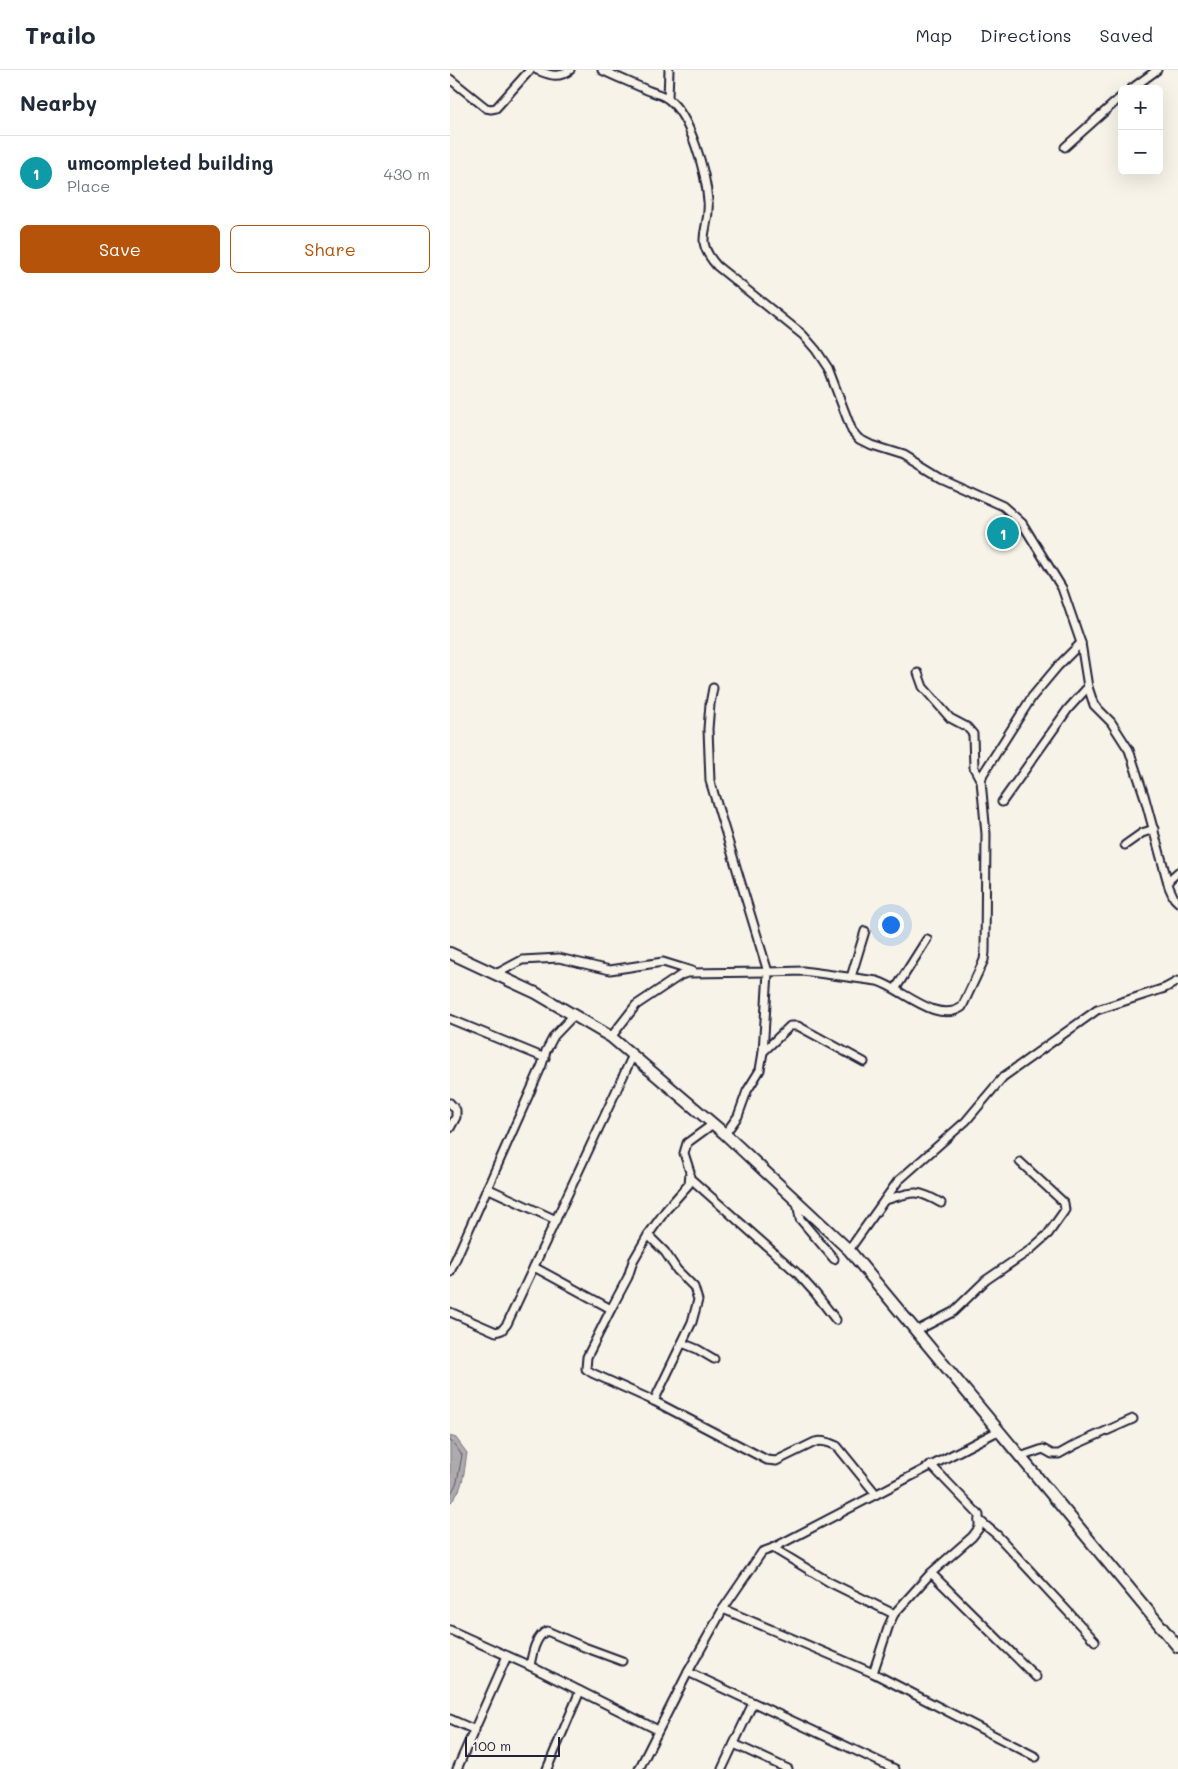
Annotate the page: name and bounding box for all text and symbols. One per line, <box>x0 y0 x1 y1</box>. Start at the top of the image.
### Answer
text: Trailo <box>25 19 96 50</box>
text: Map <box>915 23 952 47</box>
text: Directions <box>980 23 1072 47</box>
text: Saved <box>1100 23 1153 47</box>
map controls <box>1118 85 1163 175</box>
button: + <box>1118 85 1163 130</box>
text: Nearby <box>20 89 97 116</box>
button: − <box>1118 130 1163 175</box>
text: umcompleted building <box>67 150 273 175</box>
text: 1 <box>32 163 40 184</box>
text: 430 m <box>383 163 430 184</box>
text: Place <box>67 175 110 196</box>
button: Save <box>20 225 220 273</box>
button: Share <box>230 225 430 273</box>
pin: 1 <box>987 514 1019 552</box>
your location <box>878 912 904 938</box>
scale bar <box>465 1734 560 1757</box>
text: 100 m <box>472 1736 511 1755</box>

